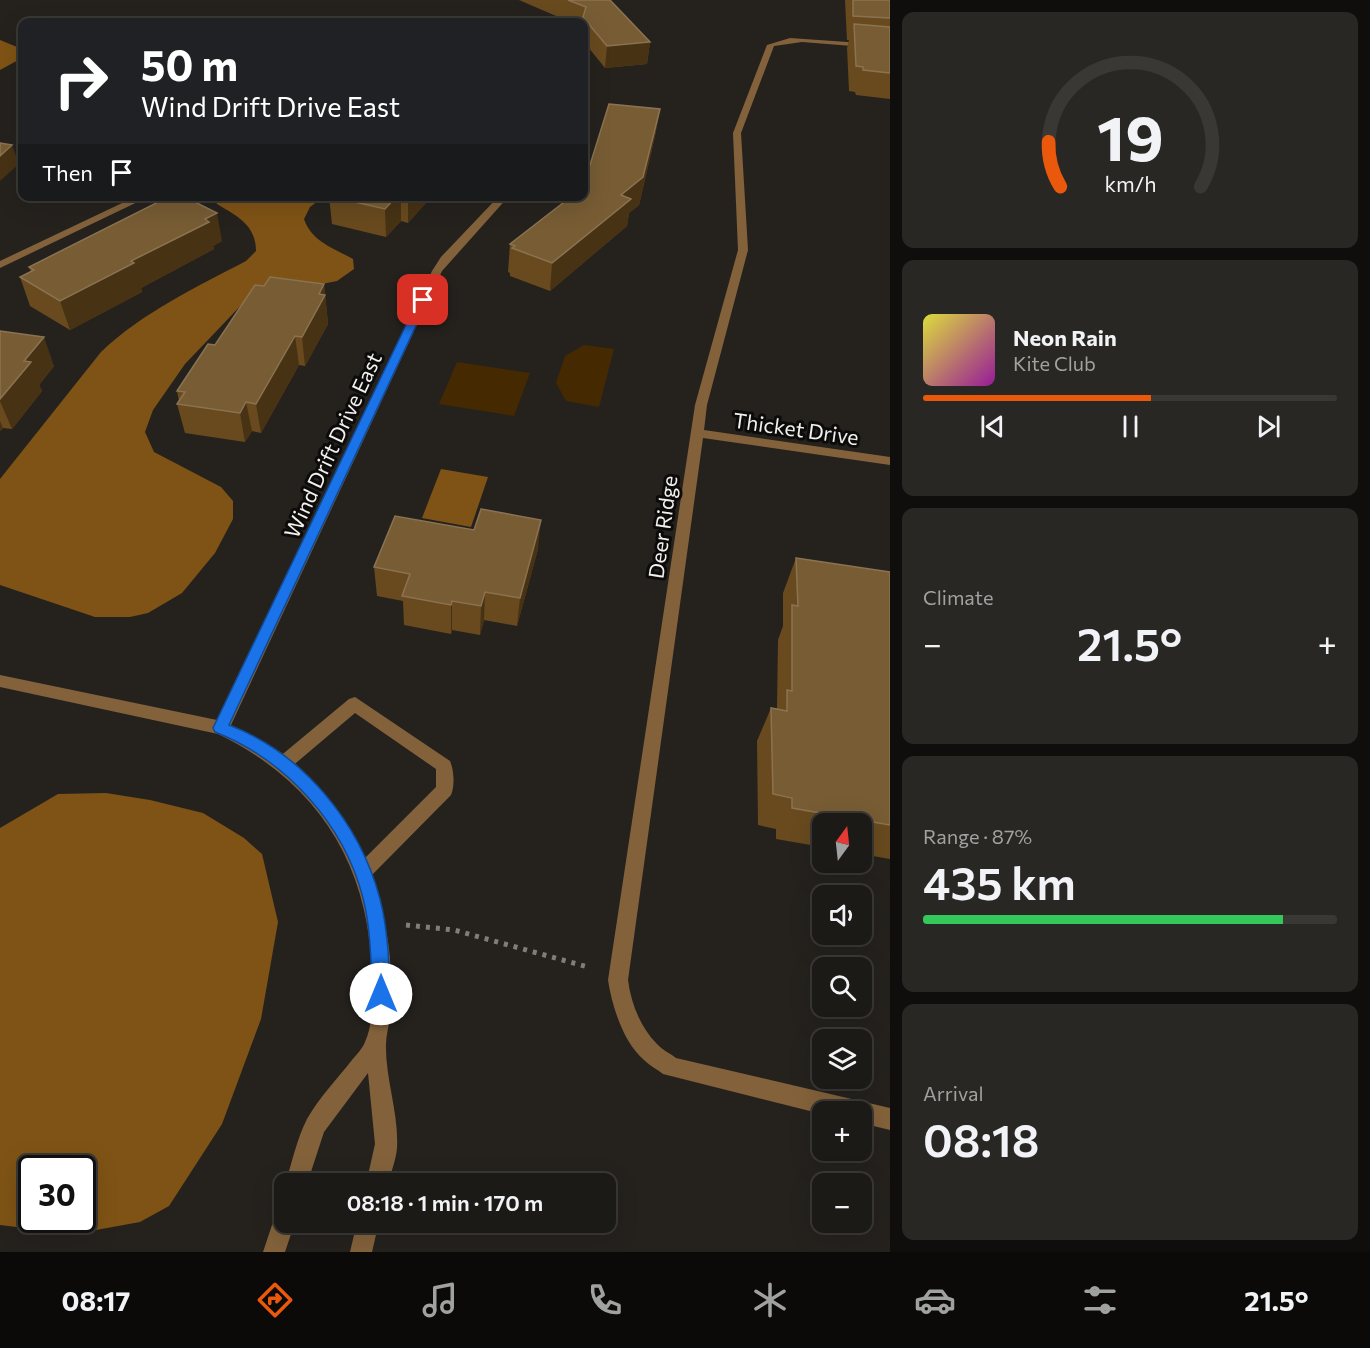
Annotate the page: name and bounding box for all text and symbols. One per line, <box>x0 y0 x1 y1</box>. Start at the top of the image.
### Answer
text: 50 m <box>141 38 238 90</box>
icon: right <box>42 42 120 120</box>
text: Wind Drift Drive East <box>141 90 400 123</box>
text: 19 <box>1097 98 1163 174</box>
icon: arrive <box>105 156 138 189</box>
text: Then <box>42 159 93 186</box>
text: km/h <box>1104 170 1156 196</box>
pin <box>397 274 448 325</box>
icon: arrive <box>406 283 439 316</box>
text: Neon Rain <box>1013 324 1117 351</box>
street label: Wind Drift Drive East <box>278 348 386 542</box>
text: Kite Club <box>1013 351 1096 375</box>
street label: Thicket Drive <box>732 407 860 449</box>
icon: previous <box>976 410 1009 443</box>
icon: pause <box>1114 410 1147 443</box>
icon: next <box>1252 410 1285 443</box>
street label: Deer Ridge <box>642 474 682 580</box>
text: Climate <box>923 585 993 609</box>
text: 21.5° <box>1077 615 1182 670</box>
text: − <box>923 622 942 663</box>
text: + <box>1318 622 1337 663</box>
north arrow <box>812 813 872 873</box>
map controls <box>812 813 872 1233</box>
text: Range · 87% <box>923 824 1032 848</box>
text: 435 km <box>923 854 1076 909</box>
button: sound <box>812 885 872 945</box>
button: search <box>812 957 872 1017</box>
position arrow <box>349 962 413 1026</box>
button: layers <box>812 1029 872 1089</box>
text: Arrival <box>923 1081 984 1105</box>
button: + <box>812 1101 872 1161</box>
text: 08:18 <box>923 1111 1040 1166</box>
speed limit sign: 30 <box>18 1155 96 1233</box>
button: − <box>812 1173 872 1233</box>
text: 08:18 · 1 min · 170 m <box>347 1189 543 1216</box>
icon: directions <box>254 1279 296 1321</box>
icon: music <box>419 1279 461 1321</box>
icon: phone <box>584 1279 626 1321</box>
icon: climate <box>749 1279 791 1321</box>
icon: car <box>914 1279 956 1321</box>
icon: filters <box>1079 1279 1121 1321</box>
text: 08:17 <box>62 1284 130 1317</box>
text: 21.5° <box>1244 1284 1308 1317</box>

